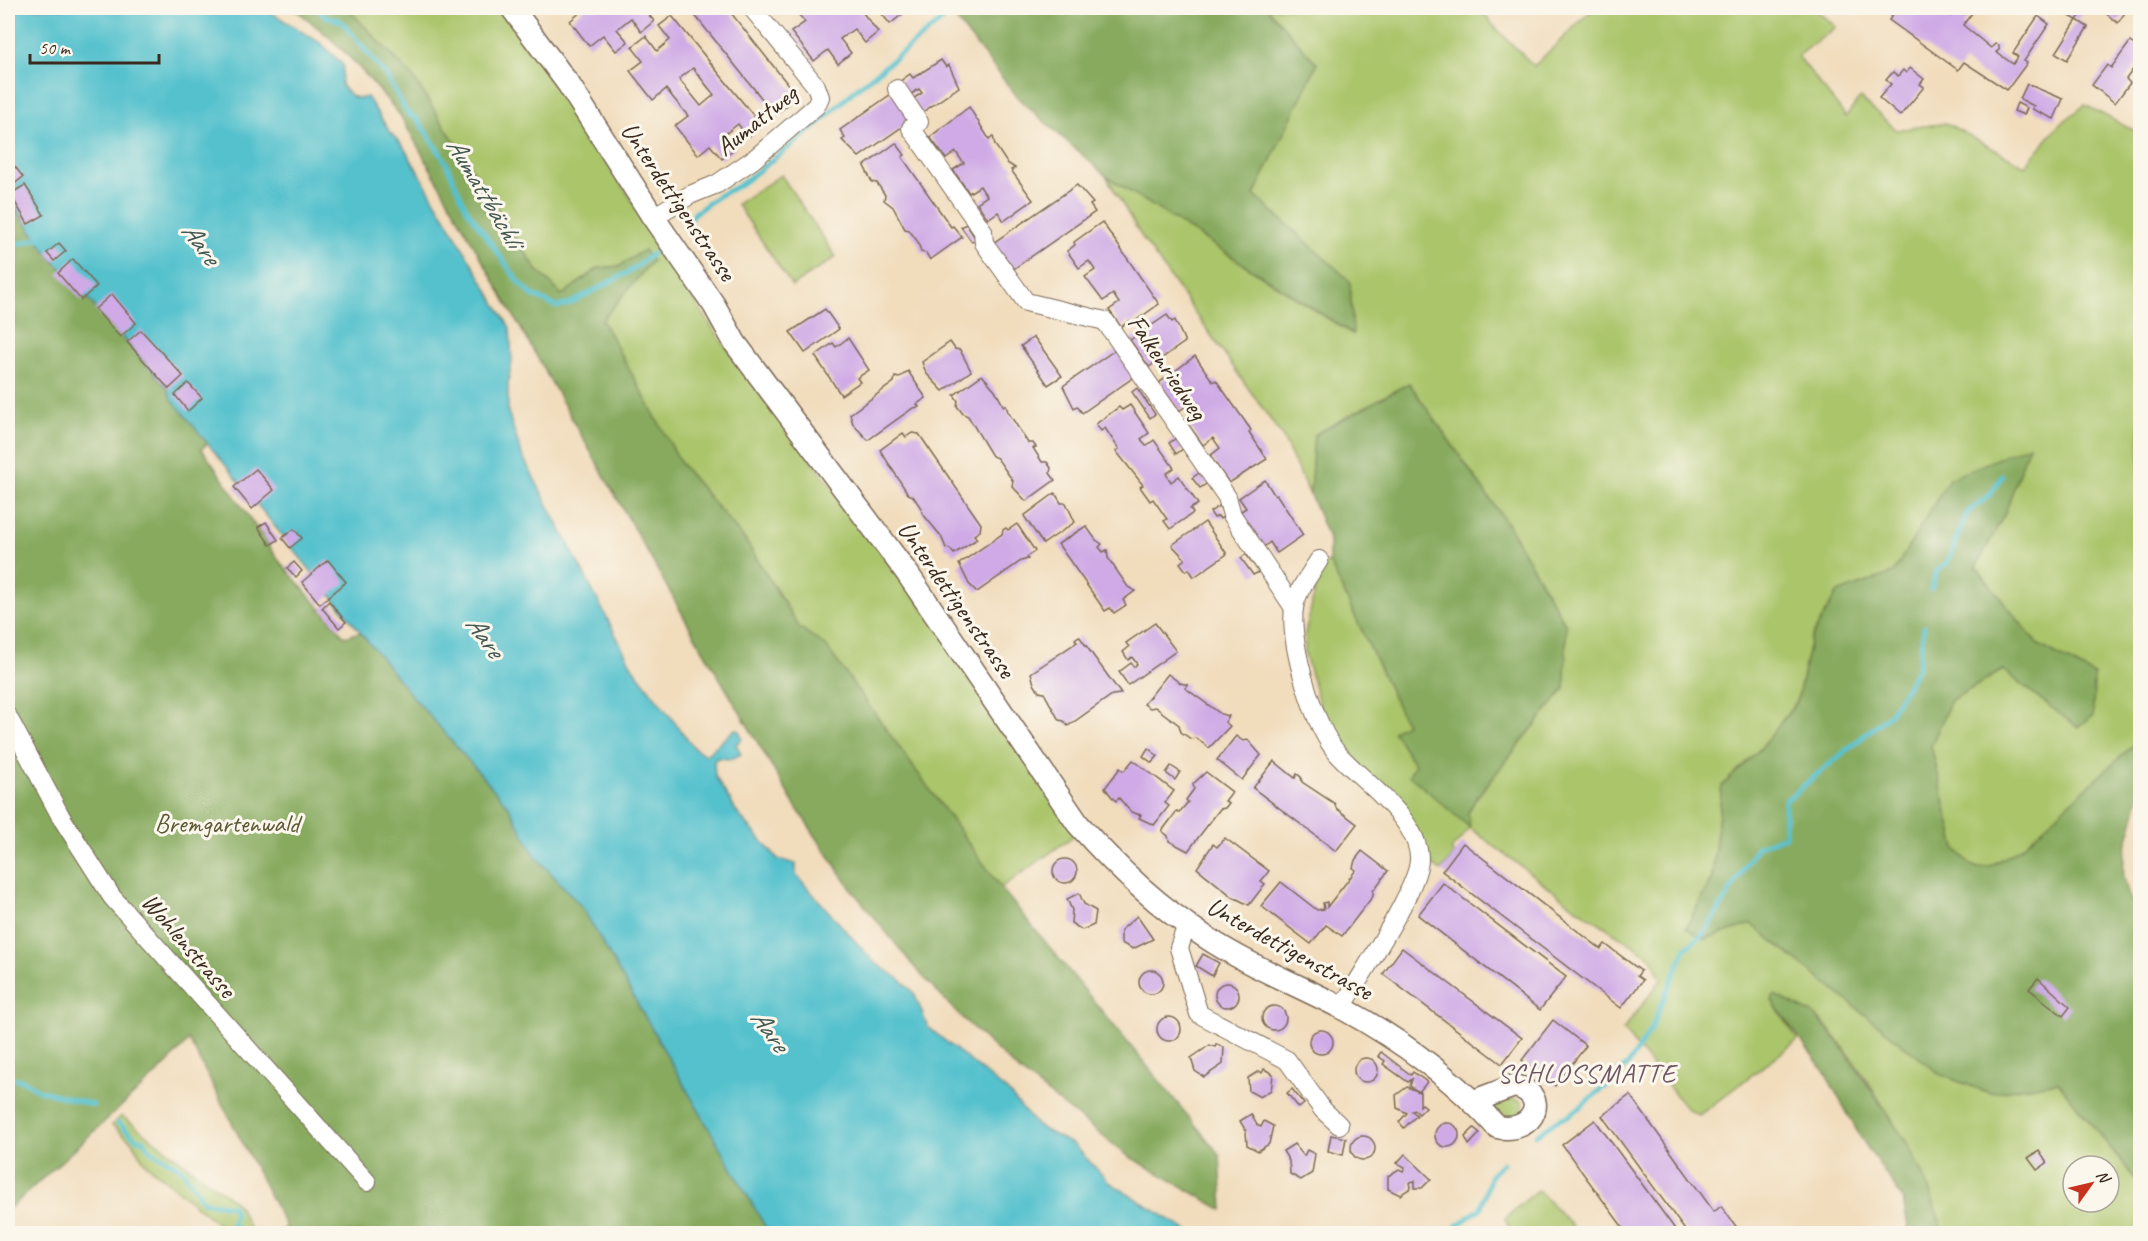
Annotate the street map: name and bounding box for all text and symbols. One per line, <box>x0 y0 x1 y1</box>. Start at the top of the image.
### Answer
scale bar <box>30 27 159 65</box>
text: 50 m <box>39 37 72 59</box>
street label: Aumattweg <box>709 76 805 163</box>
street label: Unterdettigenstrasse <box>613 116 745 288</box>
water label: Aumattbächli <box>439 131 535 259</box>
water label: Aare <box>174 215 230 274</box>
street label: Falkenriedweg <box>1120 308 1216 428</box>
street label: Unterdettigenstrasse <box>890 514 1024 685</box>
water label: Aare <box>458 608 514 667</box>
park label: Bremgartenwald <box>155 807 303 840</box>
street label: Wohlenstrasse <box>134 886 245 1006</box>
street label: Unterdettigenstrasse <box>1201 889 1380 1008</box>
water label: Aare <box>743 1002 799 1061</box>
district label: SCHLOSSMATTE <box>1497 1056 1679 1090</box>
north arrow <box>2061 1154 2121 1214</box>
text: N <box>2092 1166 2115 1188</box>

